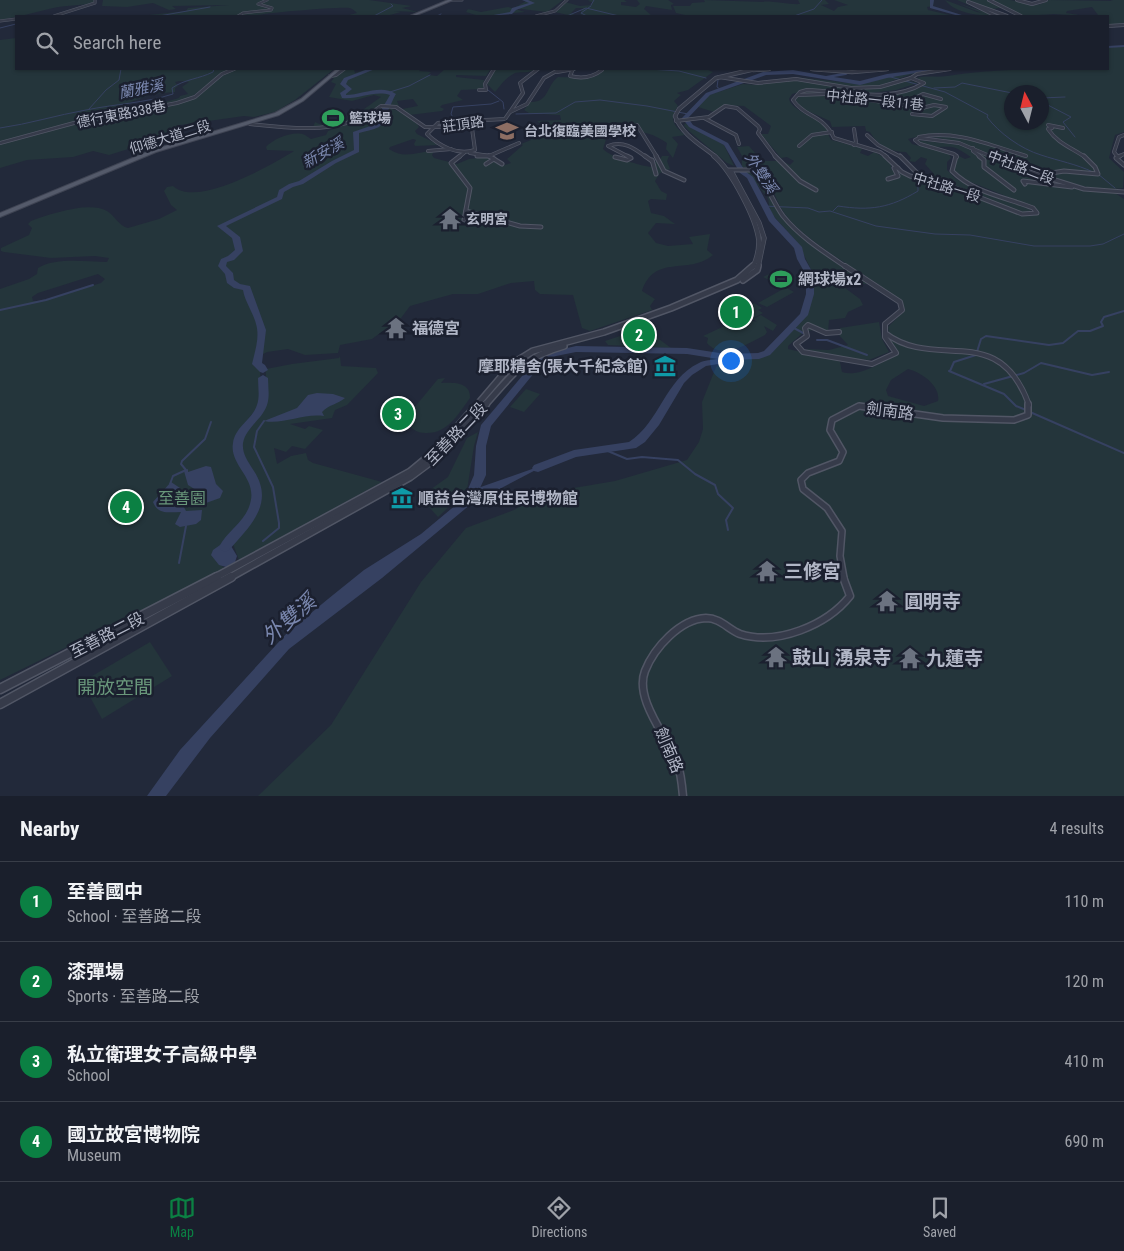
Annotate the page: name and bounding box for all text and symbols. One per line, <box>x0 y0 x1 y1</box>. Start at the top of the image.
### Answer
search box <box>15 15 1109 70</box>
icon: search <box>33 29 61 57</box>
text: Search here <box>73 31 161 54</box>
water label: 蘭雅溪 <box>117 75 167 102</box>
north arrow <box>1004 85 1049 130</box>
street label: 中社路一段11巷 <box>826 87 924 113</box>
street label: 德行東路338巷 <box>75 97 167 131</box>
sports icon: 籃球場 <box>320 105 346 131</box>
place label: 籃球場 <box>349 110 391 126</box>
street label: 莊頂路 <box>441 113 485 135</box>
street label: 仰德大道二段 <box>127 117 213 157</box>
school or university icon: 台北復臨美國學校 <box>494 118 520 144</box>
place label: 台北復臨美國學校 <box>524 123 636 139</box>
water label: 新安溪 <box>299 133 349 172</box>
street label: 中社路二段 <box>985 147 1057 187</box>
water label: 外雙溪 <box>741 149 782 198</box>
street label: 中社路一段 <box>911 169 983 205</box>
temple icon: 玄明宮 <box>437 206 463 232</box>
place label: 玄明宮 <box>466 211 508 227</box>
sports icon: 網球場x2 <box>768 266 794 292</box>
place label: 網球場x2 <box>798 270 861 289</box>
pin: 1 <box>720 293 752 331</box>
temple icon: 福德宮 <box>383 315 409 341</box>
pin: 2 <box>623 316 655 354</box>
place label: 福德宮 <box>412 319 460 338</box>
your location <box>718 348 744 374</box>
museum icon: 摩耶精舍(張大千紀念館) <box>652 353 678 379</box>
place label: 摩耶精舍(張大千紀念館) <box>478 357 648 376</box>
pin: 3 <box>382 395 414 433</box>
street label: 至善路二段 <box>421 399 491 469</box>
street label: 劍南路 <box>865 399 915 423</box>
museum icon: 順益台灣原住民博物館 <box>389 485 415 511</box>
pin: 4 <box>110 488 142 526</box>
park label: 至善園 <box>158 489 206 508</box>
place label: 順益台灣原住民博物館 <box>418 489 578 508</box>
temple icon: 三修宮 <box>754 558 780 584</box>
place label: 三修宮 <box>784 560 841 583</box>
water label: 外雙溪 <box>257 587 323 649</box>
temple icon: 圓明寺 <box>874 588 900 614</box>
place label: 圓明寺 <box>904 590 961 613</box>
street label: 至善路二段 <box>67 608 147 662</box>
temple icon: 鼓山 湧泉寺 <box>763 644 789 670</box>
temple icon: 九蓮寺 <box>897 645 923 671</box>
place label: 鼓山 湧泉寺 <box>792 646 891 669</box>
place label: 九蓮寺 <box>926 647 983 670</box>
park label: 開放空間 <box>77 676 153 699</box>
street label: 劍南路 <box>651 724 687 776</box>
text: Nearby <box>20 817 79 841</box>
text: 4 results <box>1049 819 1104 838</box>
text: 至善國中 <box>67 880 143 903</box>
text: 1 <box>32 892 40 911</box>
text: 110 m <box>1065 892 1104 911</box>
text: School · 至善路二段 <box>67 907 201 926</box>
text: 漆彈場 <box>67 960 124 983</box>
text: 2 <box>32 972 40 991</box>
text: 120 m <box>1065 972 1104 991</box>
text: Sports · 至善路二段 <box>67 987 200 1006</box>
text: 私立衛理女子高級中學 <box>67 1043 257 1066</box>
text: 3 <box>32 1052 40 1071</box>
text: 410 m <box>1065 1052 1104 1071</box>
text: School <box>67 1066 110 1085</box>
text: 國立故宮博物院 <box>67 1123 200 1146</box>
text: 4 <box>32 1132 40 1151</box>
text: 690 m <box>1065 1132 1104 1151</box>
text: Museum <box>67 1146 121 1165</box>
tab: Map <box>168 1194 196 1240</box>
tab: Directions <box>531 1194 587 1240</box>
tab: Saved <box>923 1194 956 1240</box>

